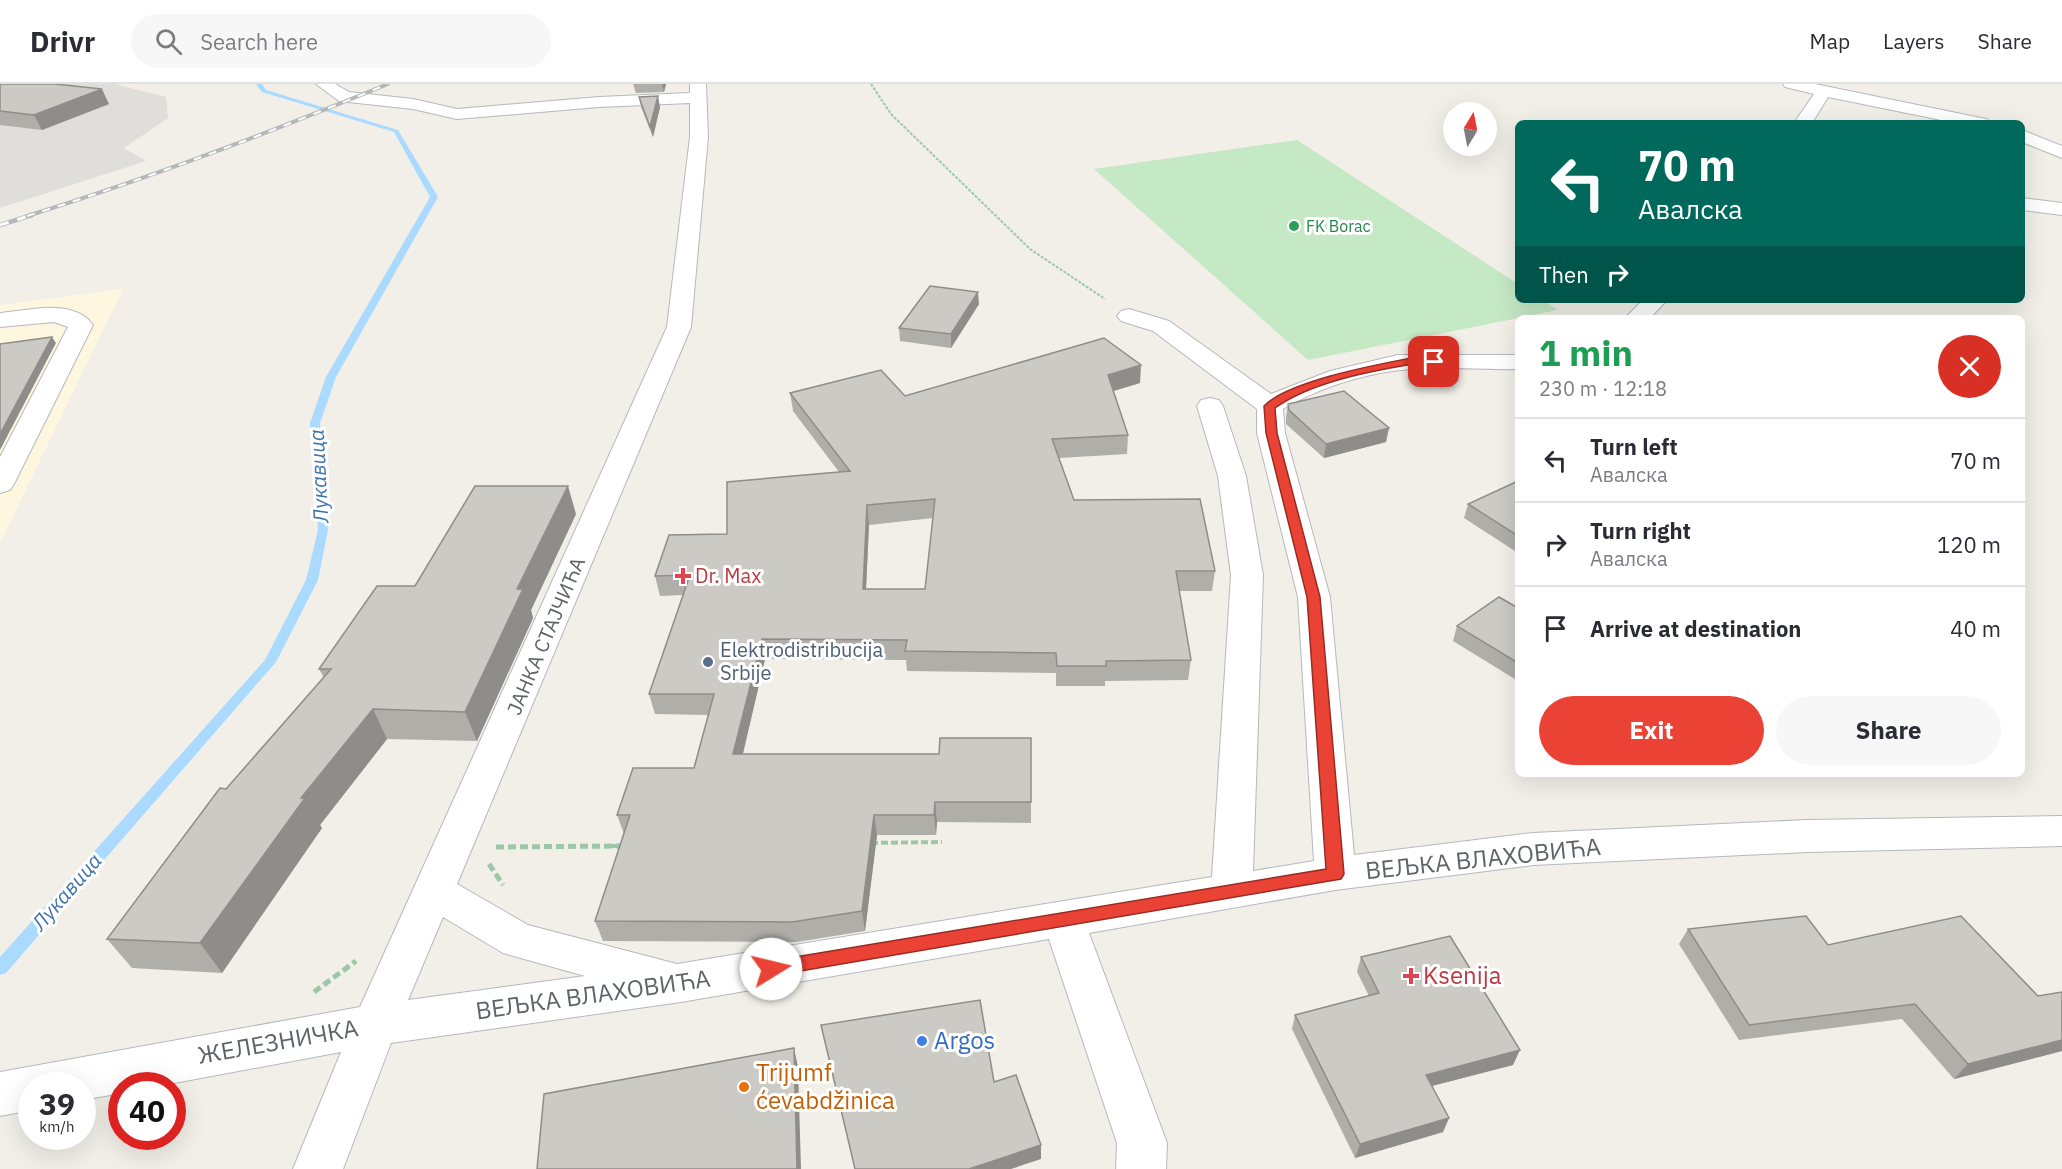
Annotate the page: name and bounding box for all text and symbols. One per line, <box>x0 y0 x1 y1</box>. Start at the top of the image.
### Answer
search box <box>131 14 551 68</box>
text: Drivr <box>30 23 95 60</box>
icon: search <box>152 25 185 58</box>
text: Search here <box>200 27 318 56</box>
text: Map <box>1810 27 1850 55</box>
text: Layers <box>1883 27 1945 55</box>
text: Share <box>1978 27 2032 55</box>
north arrow <box>1443 102 1497 156</box>
map controls <box>1443 102 1497 156</box>
text: 70 m <box>1638 138 1736 193</box>
icon: left <box>1539 144 1617 222</box>
text: Авалска <box>1638 191 1743 226</box>
place label: FK Borac <box>1306 216 1371 236</box>
marker: FK Borac <box>1287 219 1301 233</box>
icon: right <box>1601 258 1634 291</box>
text: Then <box>1539 260 1589 289</box>
text: 1 min <box>1539 329 1633 376</box>
button: close <box>1938 335 2001 398</box>
pin <box>1408 336 1459 387</box>
icon: arrive <box>1417 345 1450 378</box>
text: 230 m · 12:18 <box>1539 375 1667 402</box>
water label: Лукавица <box>302 429 334 525</box>
text: Turn left <box>1590 432 1678 461</box>
icon: left <box>1539 444 1572 477</box>
text: 70 m <box>1950 446 2001 475</box>
text: Авалска <box>1590 461 1668 488</box>
text: Turn right <box>1590 516 1691 545</box>
icon: right <box>1539 528 1572 561</box>
text: 120 m <box>1937 530 2001 559</box>
text: Авалска <box>1590 545 1668 572</box>
street label: ЈАНКА СТАЈЧИЋА <box>500 553 591 719</box>
place label: Dr. Max <box>695 562 761 589</box>
marker: Dr. Max <box>676 569 690 583</box>
icon: arrive <box>1539 612 1572 645</box>
text: Arrive at destination <box>1590 614 1801 643</box>
text: 40 m <box>1950 614 2001 643</box>
place label: Elektrodistribucija Srbije <box>720 636 883 686</box>
marker: Elektrodistribucija Srbije <box>701 655 715 669</box>
button: Exit <box>1539 696 1764 765</box>
button: Share <box>1776 696 2001 765</box>
street label: ВЕЉКА ВЛАХОВИЋА <box>1364 830 1602 886</box>
water label: Лукавица <box>24 847 108 937</box>
position arrow <box>739 937 803 1001</box>
place label: Ksenija <box>1423 959 1502 991</box>
street label: ВЕЉКА ВЛАХОВИЋА <box>473 962 712 1026</box>
marker: Ksenija <box>1404 969 1418 983</box>
street label: ЖЕЛЕЗНИЧКА <box>195 1011 361 1071</box>
place label: Argos <box>934 1024 995 1056</box>
marker: Argos <box>915 1034 929 1048</box>
place label: Trijumf ćevabdžinica <box>756 1056 895 1116</box>
speed limit sign: 40 <box>108 1072 186 1150</box>
marker: Trijumf ćevabdžinica <box>737 1080 751 1094</box>
text: 39 <box>39 1084 75 1123</box>
text: km/h <box>39 1117 75 1136</box>

